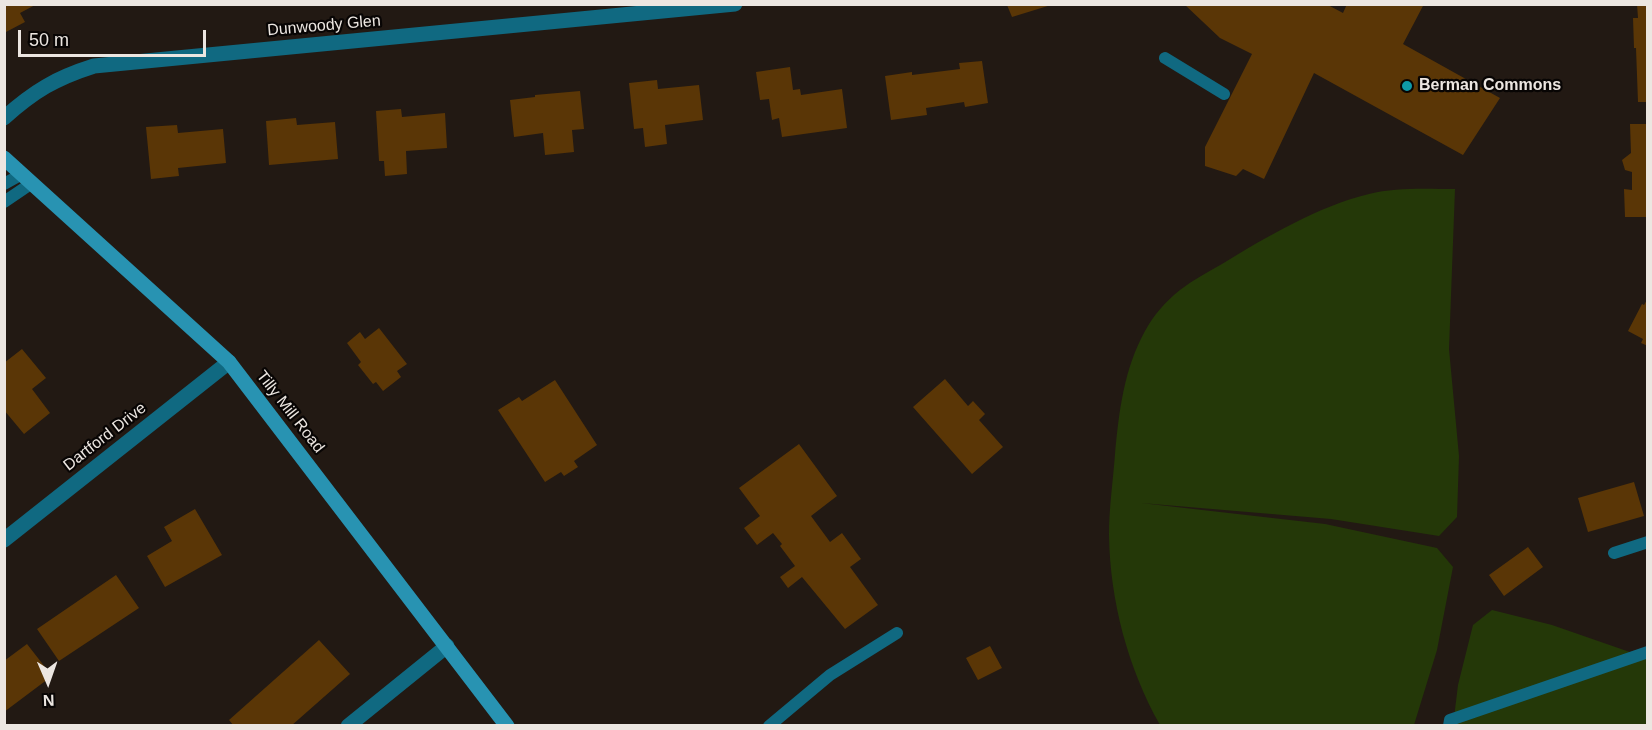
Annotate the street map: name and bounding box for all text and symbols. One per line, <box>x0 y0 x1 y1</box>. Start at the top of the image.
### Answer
street label: Dunwoody Glen <box>266 11 382 41</box>
scale bar <box>21 18 208 56</box>
text: 50 m <box>29 30 69 50</box>
place label: Berman Commons <box>1419 76 1561 96</box>
marker: Berman Commons <box>1400 79 1414 93</box>
street label: Tilly Mill Road <box>252 367 328 457</box>
street label: Dartford Drive <box>60 399 150 475</box>
north arrow <box>18 652 78 712</box>
text: N <box>43 692 55 709</box>

